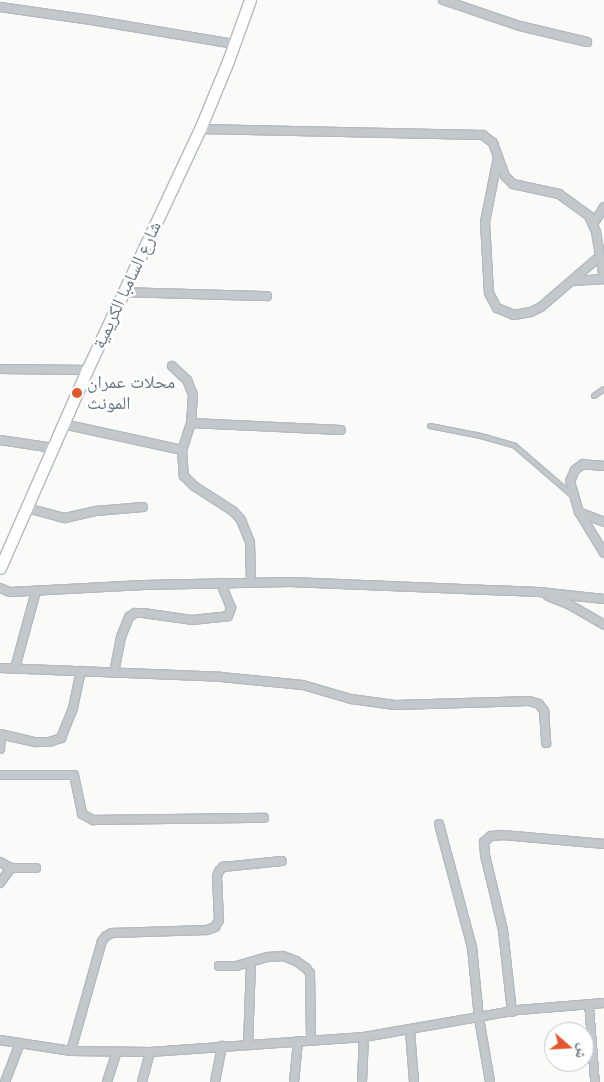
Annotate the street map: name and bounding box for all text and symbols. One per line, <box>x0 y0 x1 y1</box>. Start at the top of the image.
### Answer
street label: شارع السامبا الكريمية <box>88 218 166 352</box>
place label: محلات عمران المونث <box>87 372 175 414</box>
marker: محلات عمران المونث <box>71 387 83 399</box>
north arrow <box>544 1022 594 1072</box>
text: ش <box>571 1042 593 1062</box>

